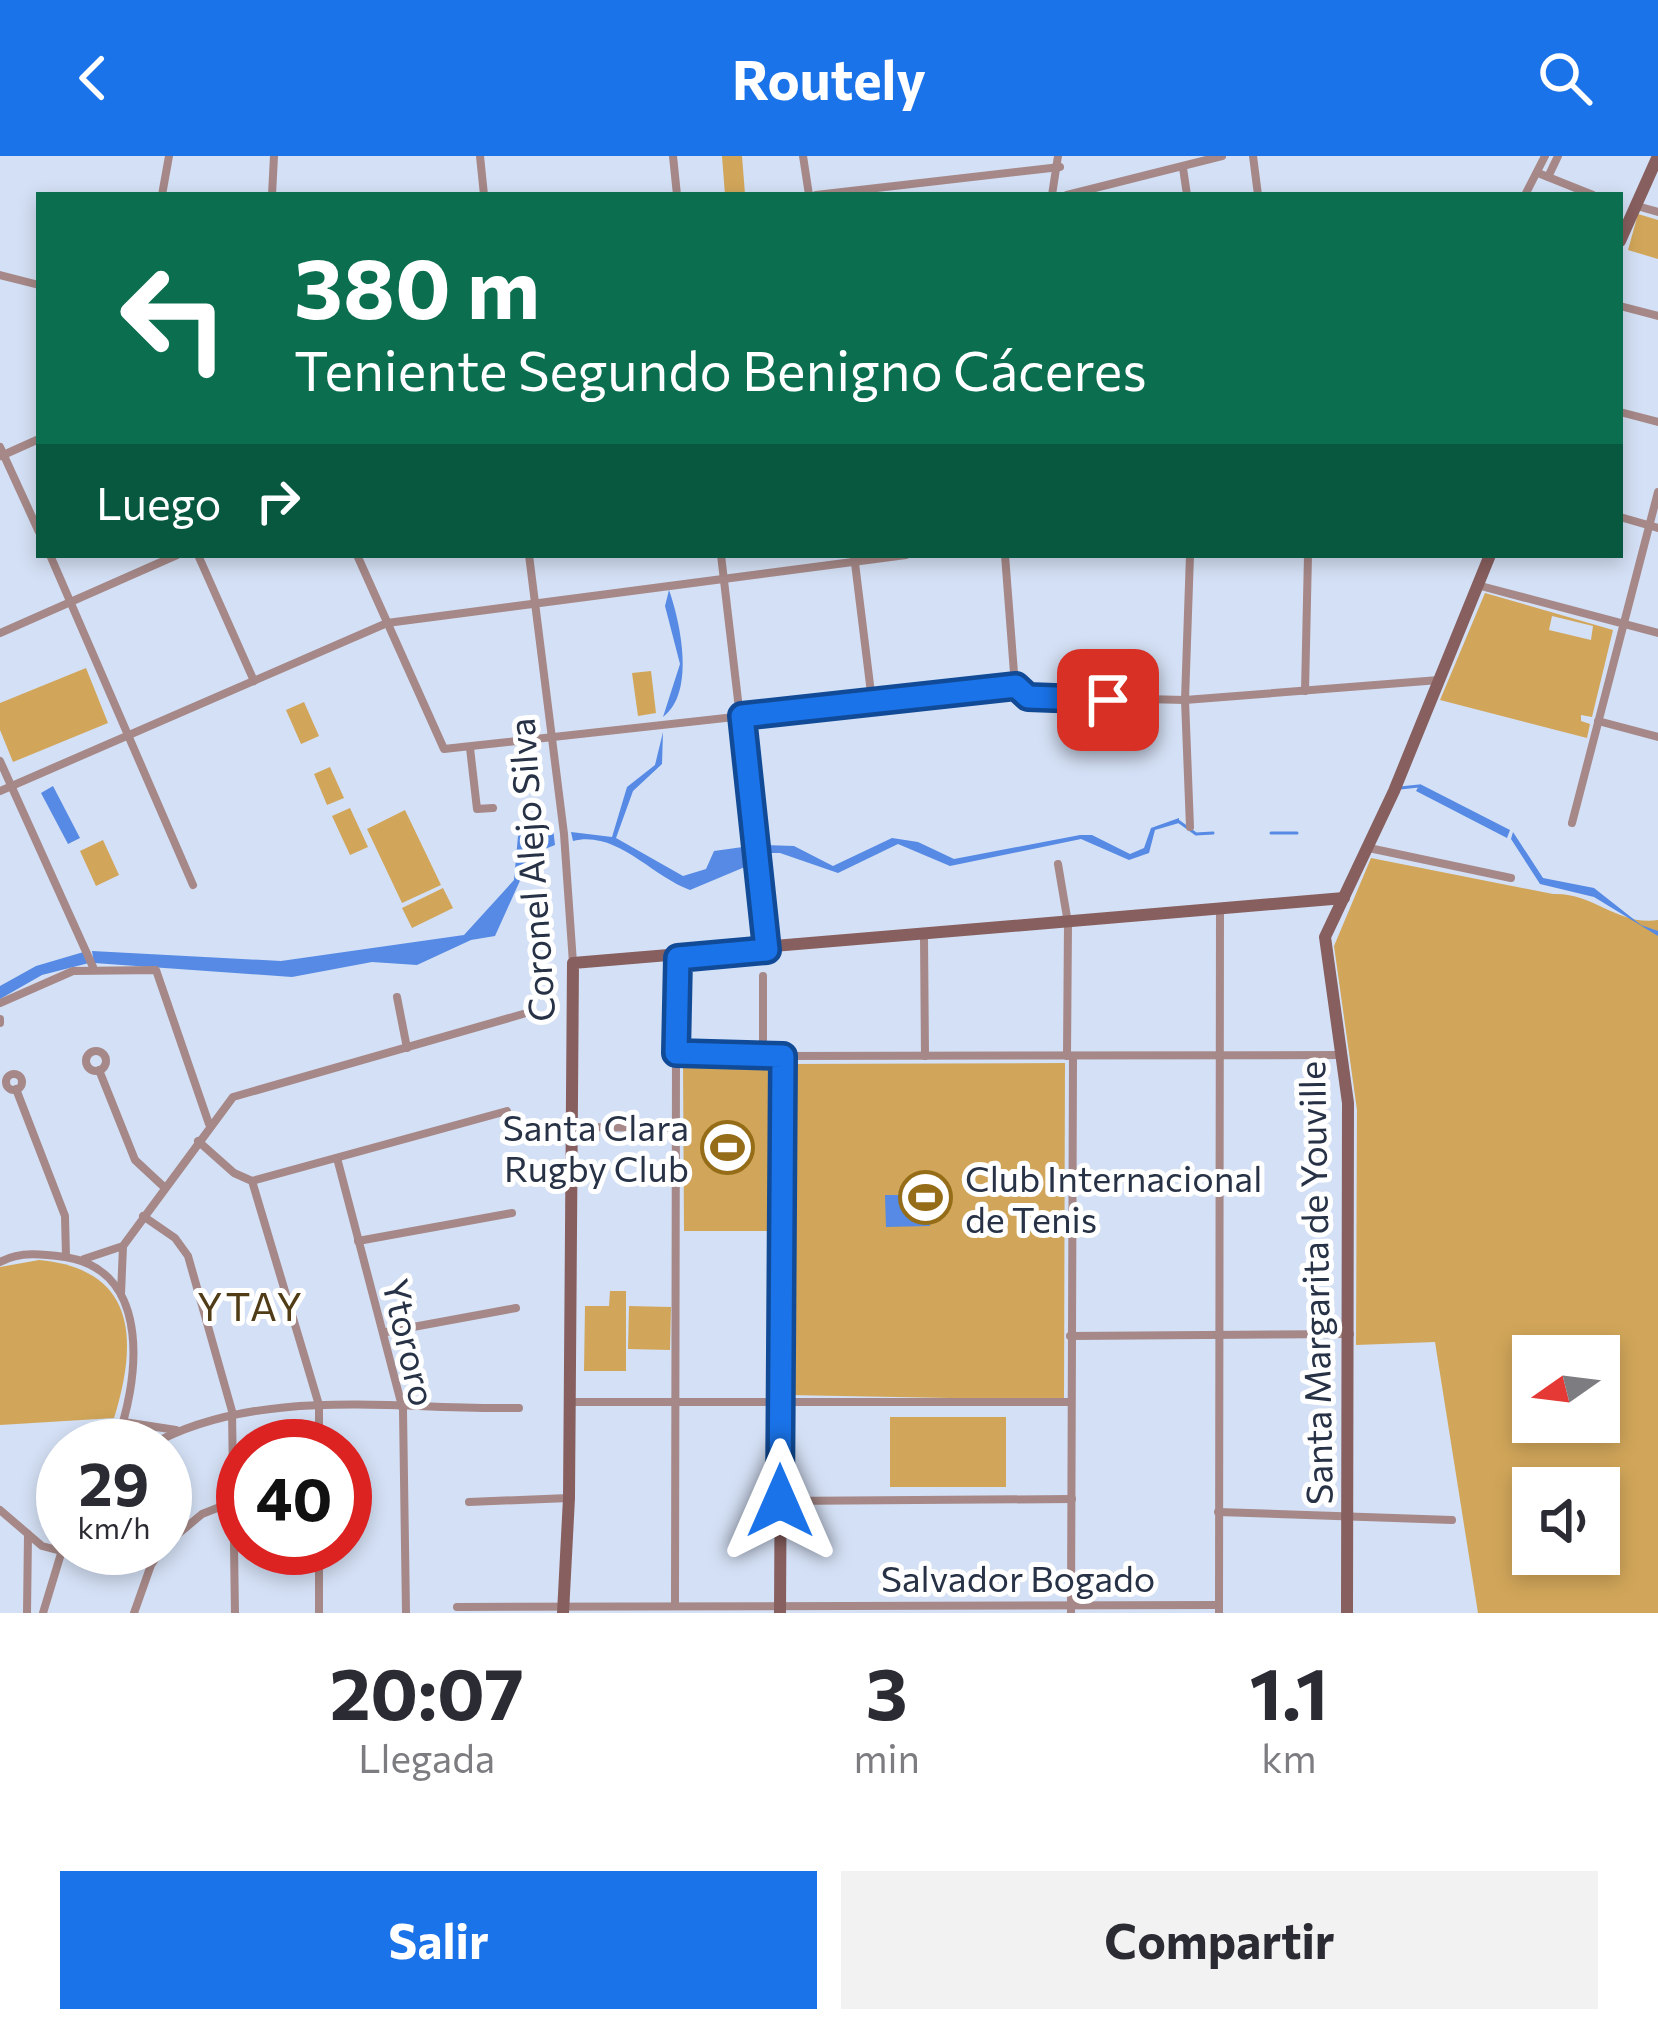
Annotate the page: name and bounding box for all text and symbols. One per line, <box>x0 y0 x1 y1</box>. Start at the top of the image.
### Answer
icon: back <box>60 45 126 111</box>
text: Routely <box>732 45 926 111</box>
icon: search <box>1532 45 1598 111</box>
text: 380 m <box>294 234 540 336</box>
icon: left <box>96 240 252 396</box>
text: Teniente Segundo Benigno Cáceres <box>294 336 1147 402</box>
icon: right <box>245 468 311 534</box>
text: Luego <box>96 474 221 529</box>
pin <box>1057 649 1159 751</box>
icon: arrive <box>1075 667 1141 733</box>
street label: Coronel Alejo Silva <box>497 717 563 1023</box>
street label: Santa Margarita de Youville <box>1288 1061 1340 1505</box>
place label: Santa Clara Rugby Club <box>502 1104 689 1189</box>
sports icon: Santa Clara Rugby Club <box>700 1119 756 1175</box>
place label: Club Internacional de Tenis <box>965 1155 1262 1240</box>
sports icon: Club Internacional de Tenis <box>898 1170 954 1226</box>
street label: Ytororo <box>375 1274 447 1410</box>
district label: YTAY <box>197 1281 305 1329</box>
north arrow <box>1512 1335 1620 1443</box>
map controls <box>1512 1335 1620 1575</box>
speed limit sign: 40 <box>216 1419 372 1575</box>
position arrow <box>717 1438 843 1564</box>
text: 29 <box>79 1445 149 1518</box>
button: sound <box>1512 1467 1620 1575</box>
text: km/h <box>78 1508 150 1545</box>
street label: Salvador Bogado <box>881 1555 1155 1599</box>
text: 20:07 <box>330 1647 524 1735</box>
text: 3 <box>866 1647 908 1735</box>
text: 1.1 <box>1249 1647 1328 1735</box>
text: Llegada <box>358 1733 495 1781</box>
text: min <box>853 1733 920 1781</box>
text: km <box>1261 1733 1316 1781</box>
button: Salir <box>60 1871 817 2009</box>
button: Compartir <box>841 1871 1598 2009</box>

